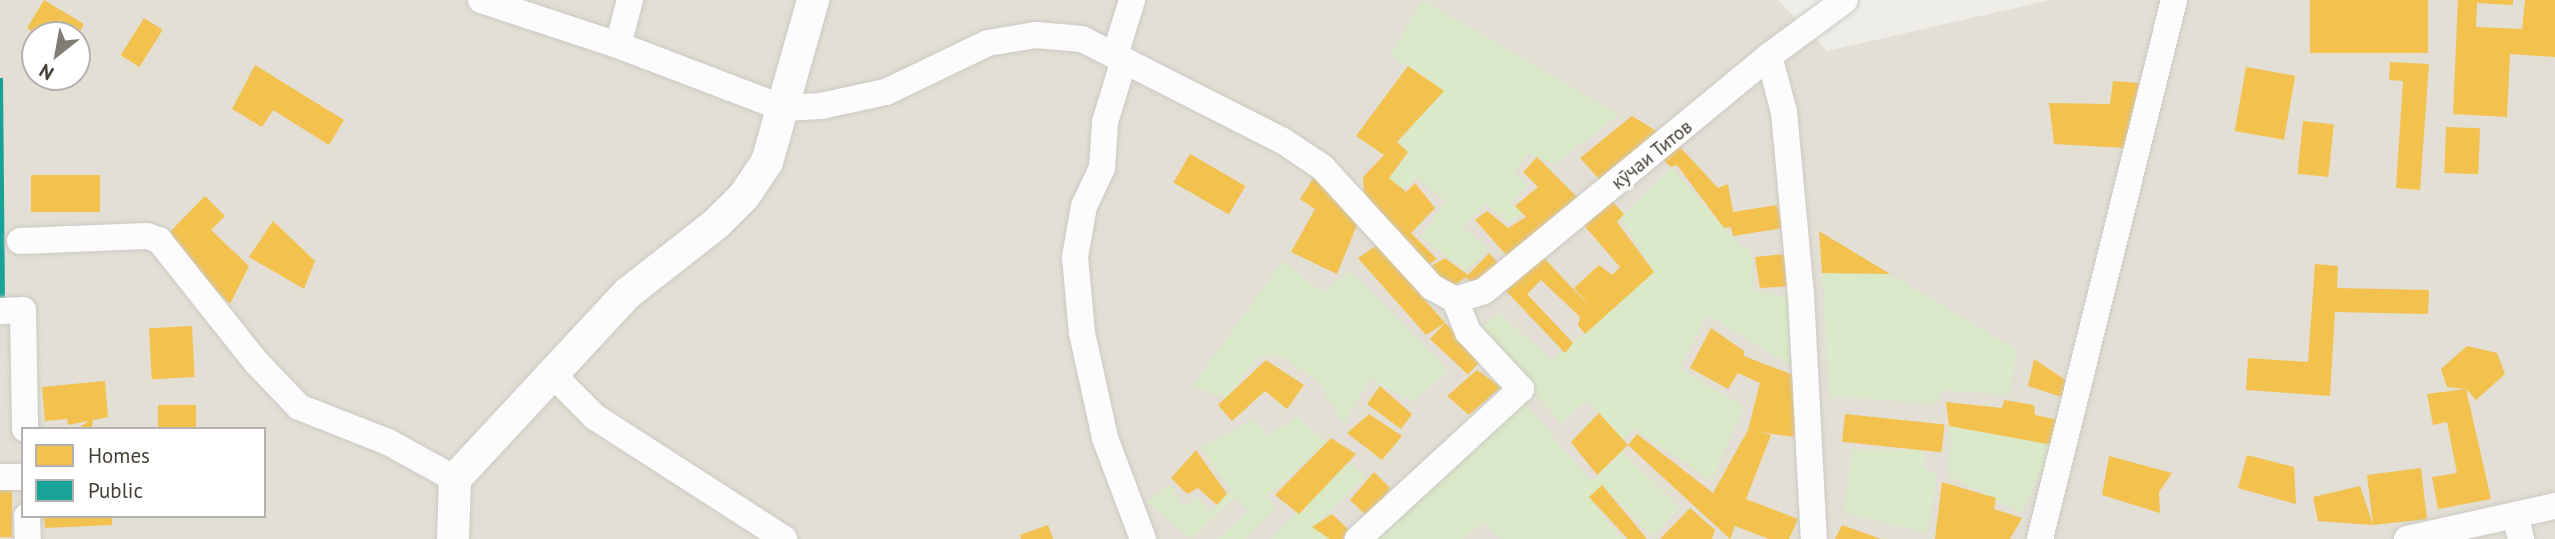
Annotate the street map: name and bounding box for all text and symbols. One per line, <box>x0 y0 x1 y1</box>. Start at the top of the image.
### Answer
north arrow <box>21 21 91 91</box>
text: N <box>35 59 58 86</box>
street label: кӯчаи Титов <box>1607 115 1697 195</box>
legend <box>21 427 266 518</box>
text: Homes <box>88 442 150 469</box>
text: Public <box>88 477 143 504</box>

